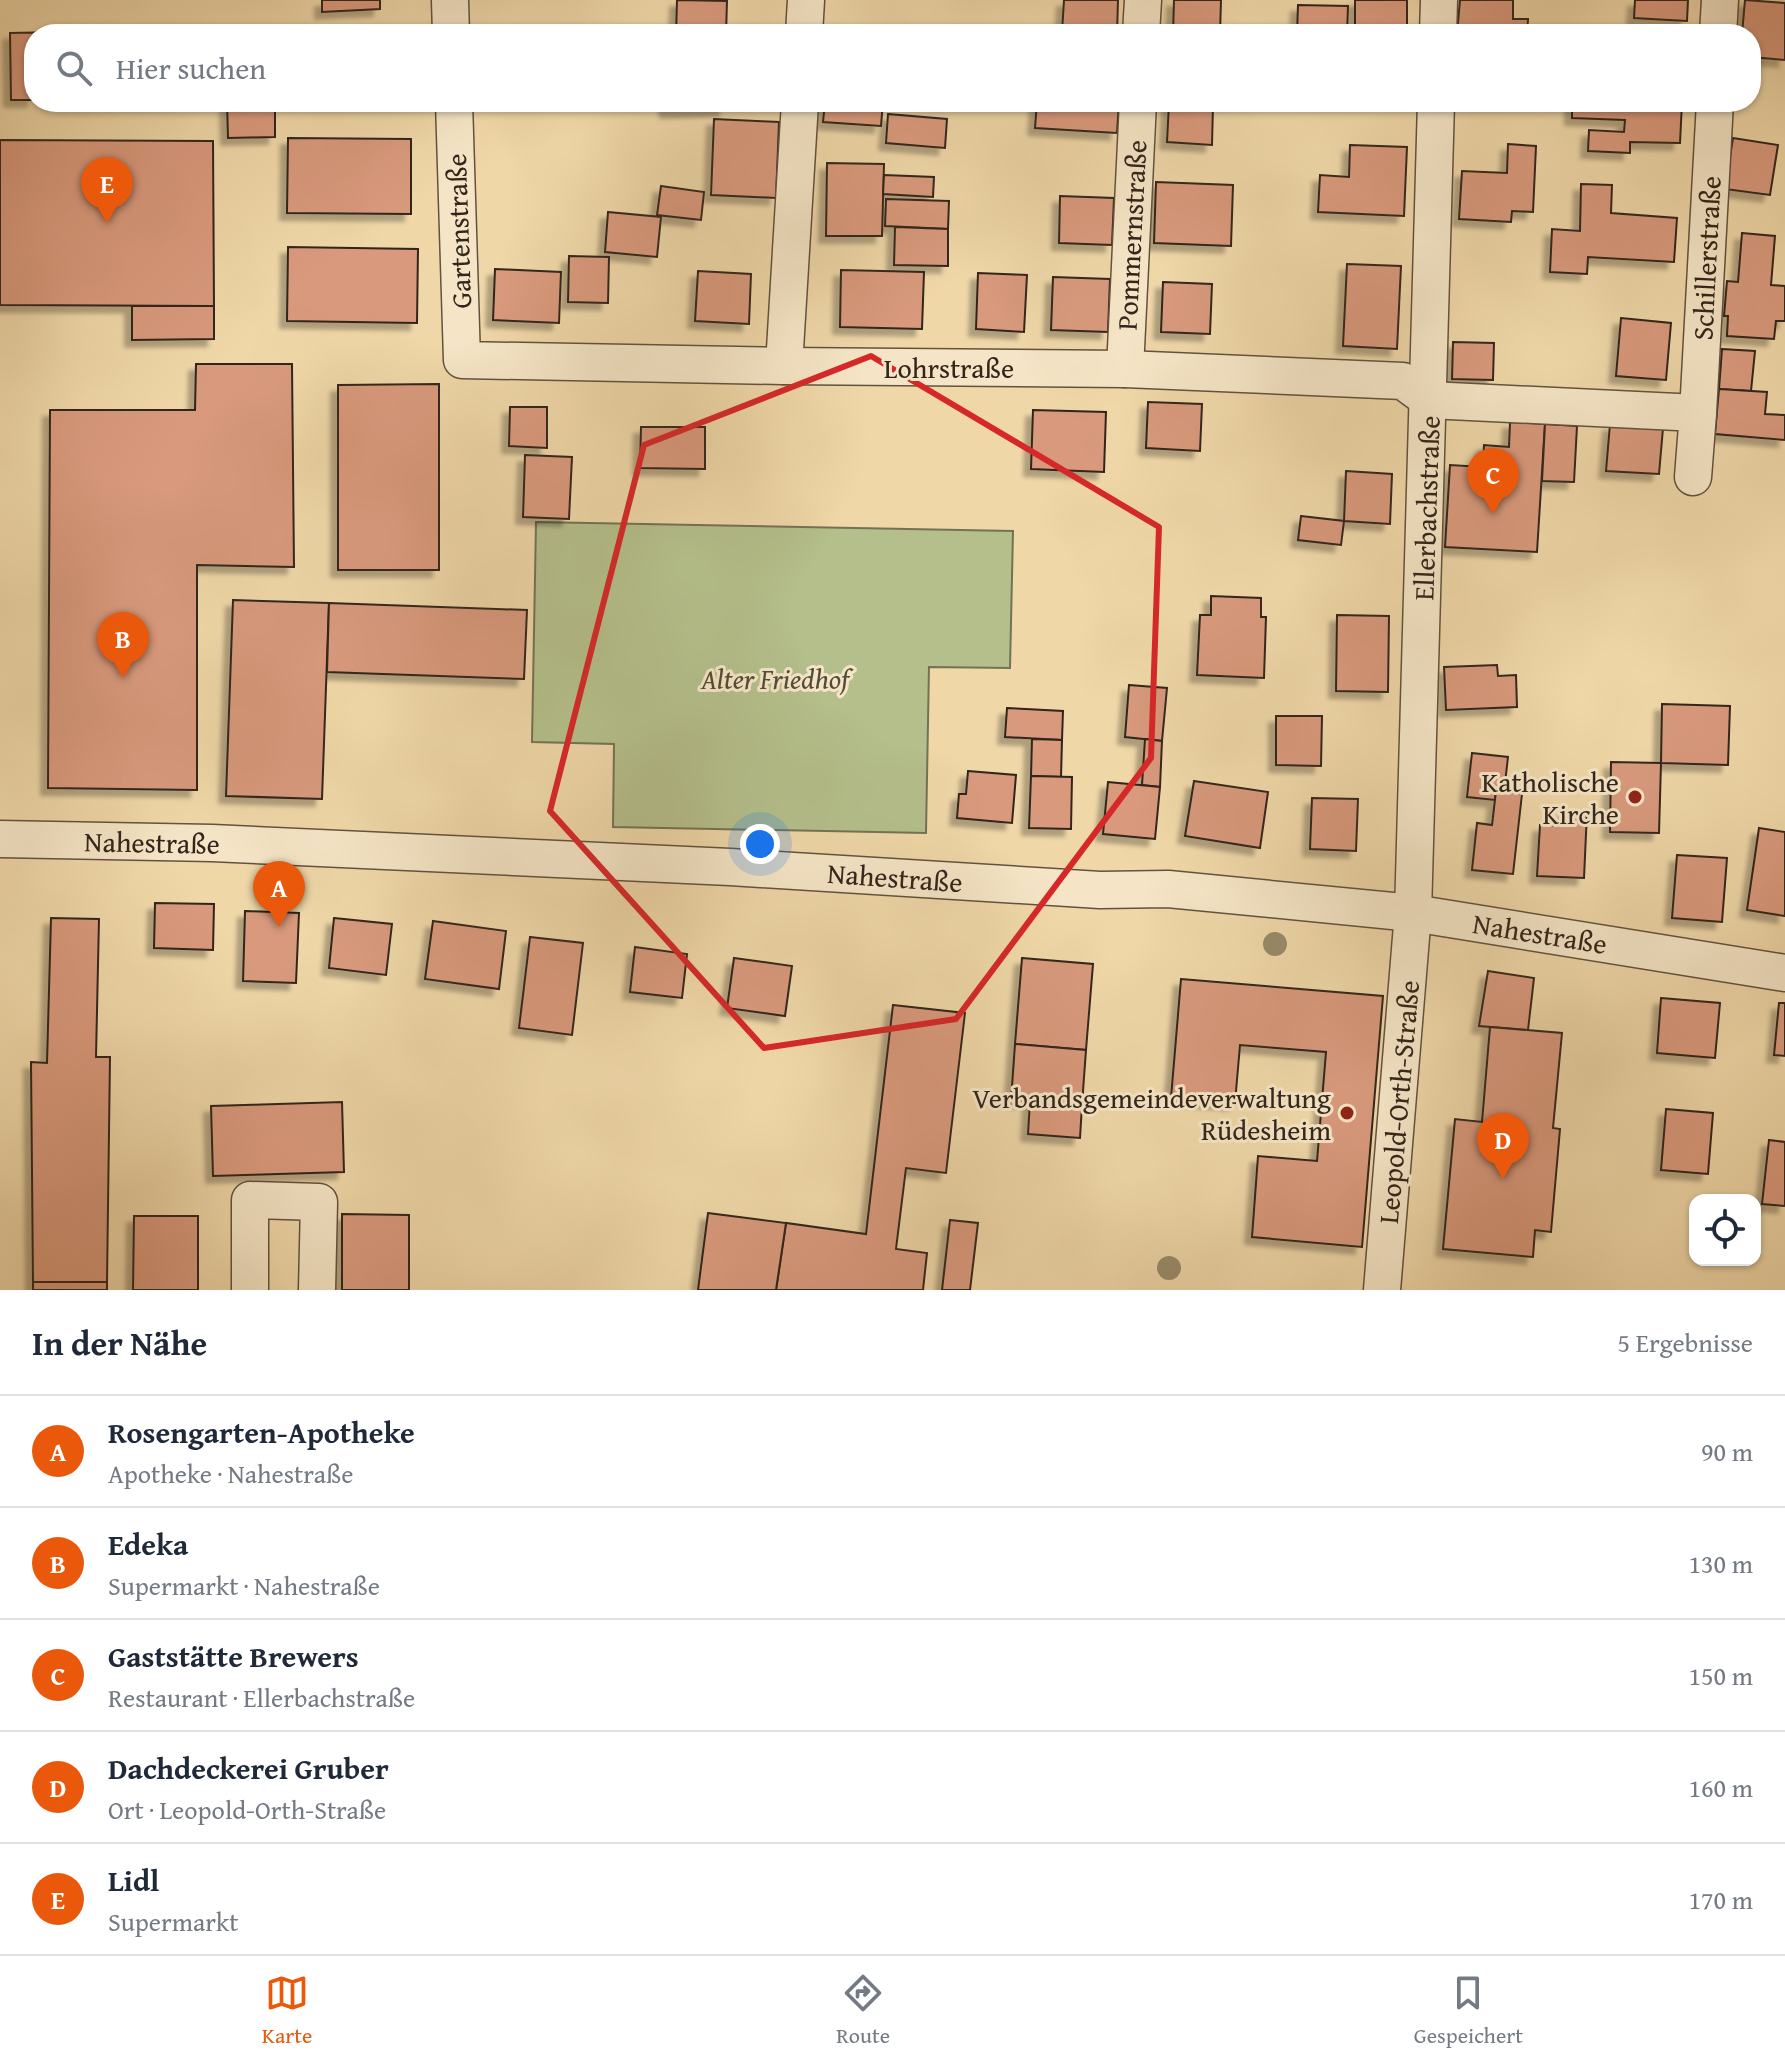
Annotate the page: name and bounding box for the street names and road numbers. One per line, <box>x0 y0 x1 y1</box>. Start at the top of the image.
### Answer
street label: Pommernstraße <box>1106 139 1156 331</box>
street label: Gartenstraße <box>435 153 481 309</box>
street label: Schillerstraße <box>1681 175 1731 341</box>
street label: Lohrstraße <box>884 347 1014 388</box>
street label: Ellerbachstraße <box>1402 415 1450 601</box>
street label: Nahestraße <box>84 820 220 864</box>
street label: Nahestraße <box>826 852 964 902</box>
street label: Nahestraße <box>1470 902 1610 964</box>
street label: Leopold-Orth-Straße <box>1367 979 1429 1225</box>

